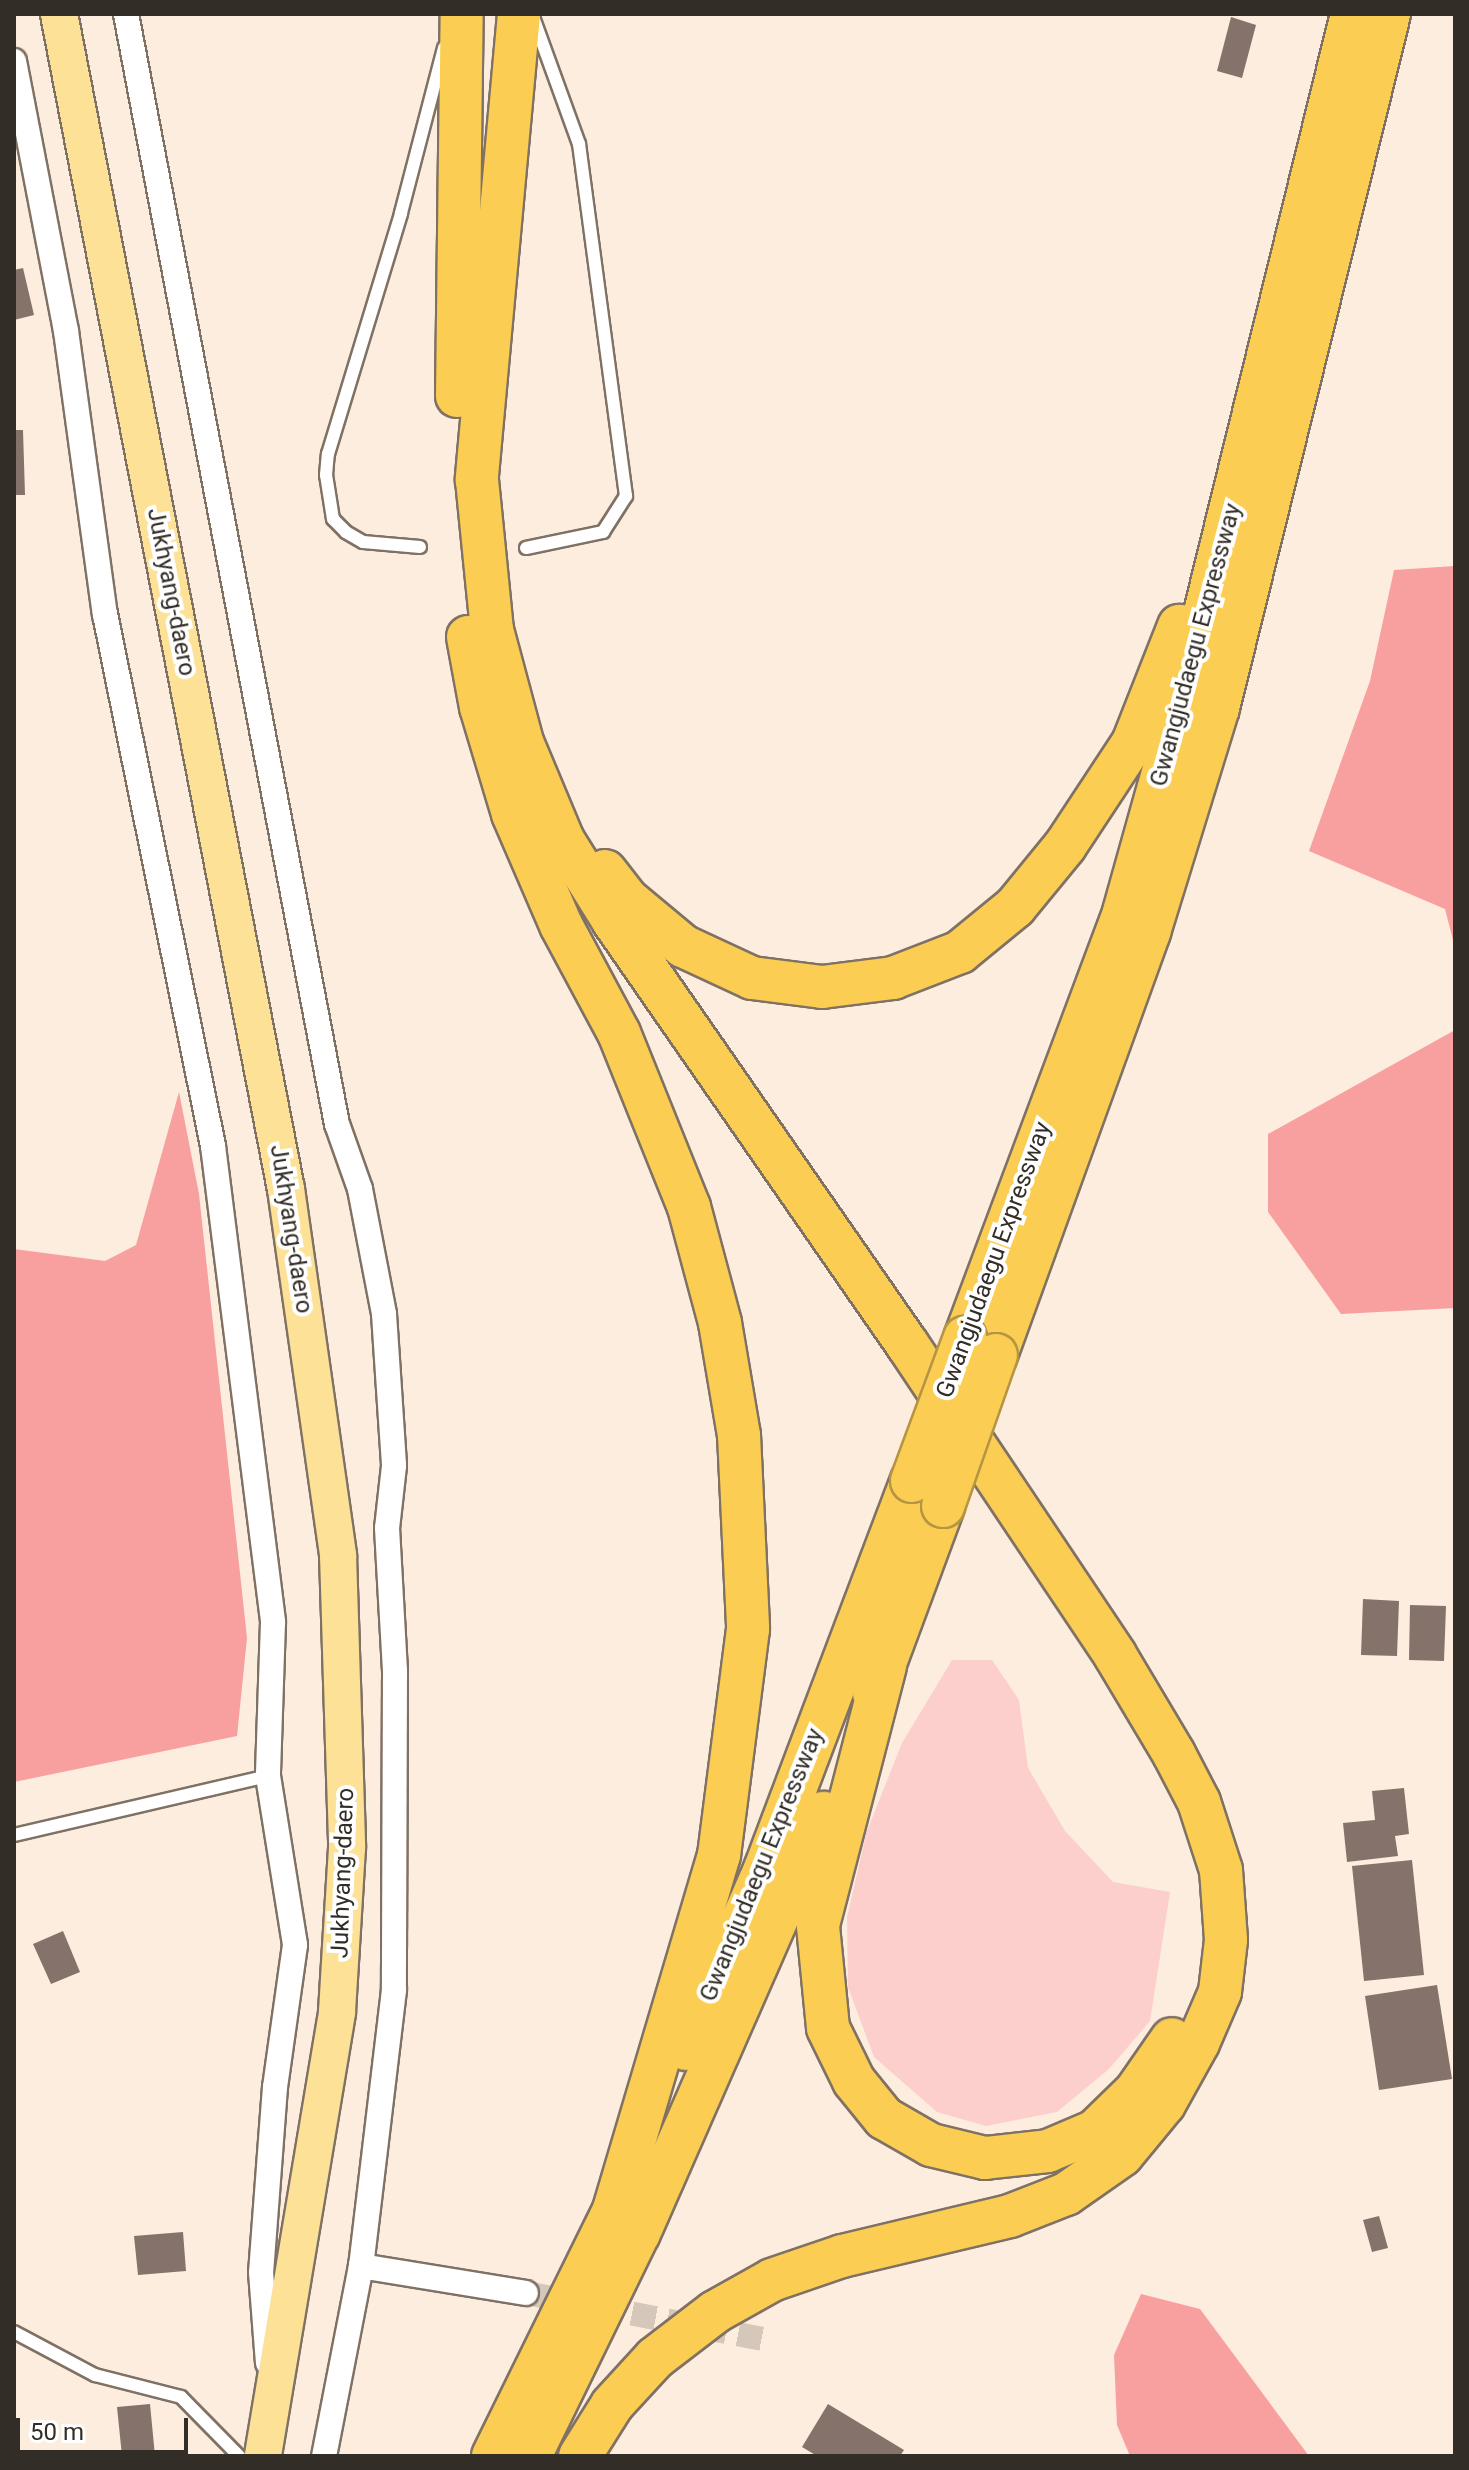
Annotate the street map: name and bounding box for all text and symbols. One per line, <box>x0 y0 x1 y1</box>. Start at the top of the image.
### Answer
street label: Gwangjudaegu Expressway <box>1144 500 1248 790</box>
street label: Jukhyang-daero <box>141 506 201 678</box>
street label: Gwangjudaegu Expressway <box>931 1118 1057 1402</box>
street label: Jukhyang-daero <box>263 1143 319 1315</box>
street label: Gwangjudaegu Expressway <box>694 1724 830 2006</box>
street label: Jukhyang-daero <box>326 1787 360 1959</box>
scale bar <box>20 2402 192 2452</box>
text: 50 m <box>30 2418 84 2446</box>

